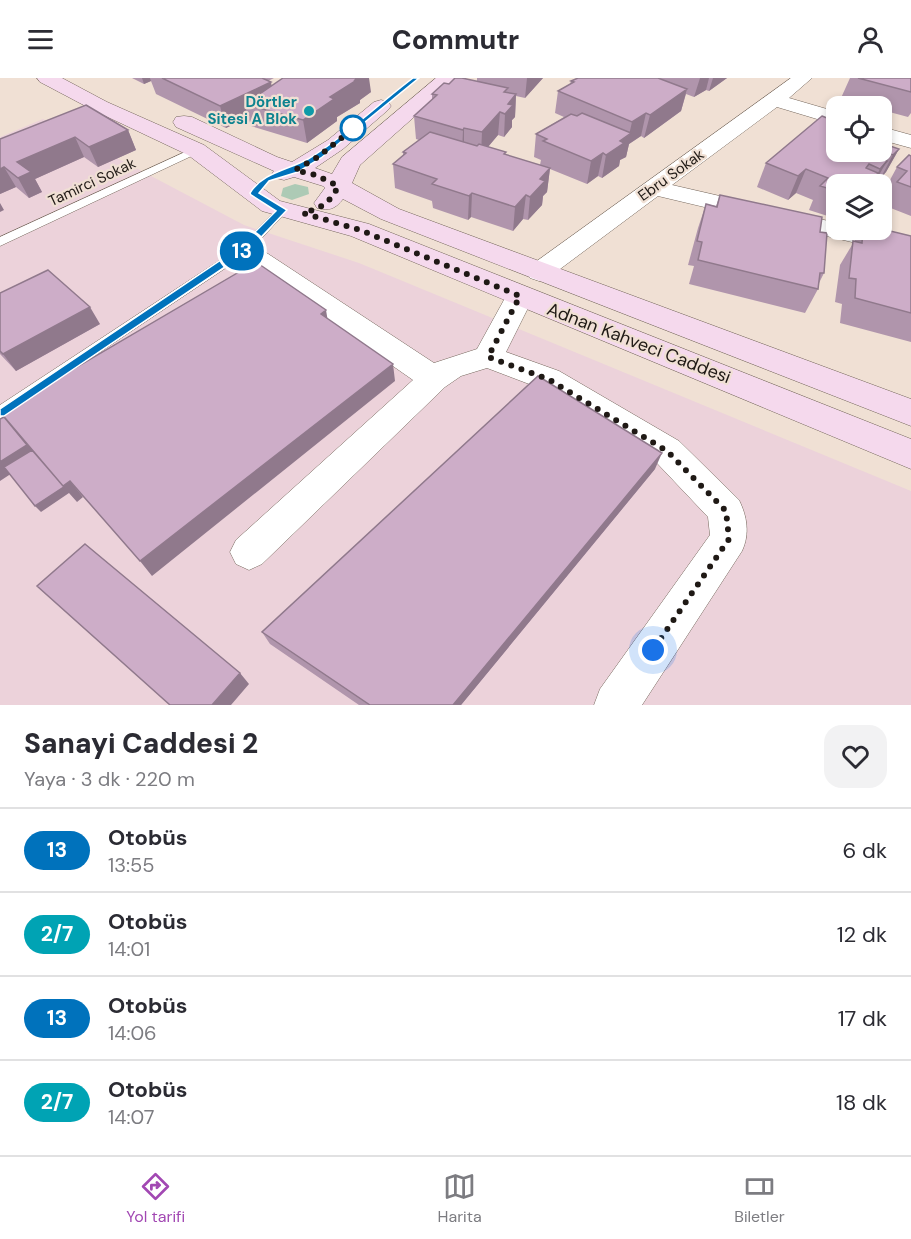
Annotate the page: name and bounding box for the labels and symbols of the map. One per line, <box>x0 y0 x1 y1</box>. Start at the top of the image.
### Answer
place label: Dörtler Sitesi A Blok <box>208 92 297 129</box>
marker: Dörtler Sitesi A Blok <box>302 104 316 118</box>
unlabelled marker <box>340 115 366 141</box>
street label: Ebru Sokak <box>634 144 708 206</box>
street label: Tamirci Sokak <box>45 153 139 211</box>
line badge: 13 <box>215 232 269 270</box>
street label: Adnan Kahveci Caddesi <box>544 297 734 389</box>
your location <box>638 635 668 665</box>

